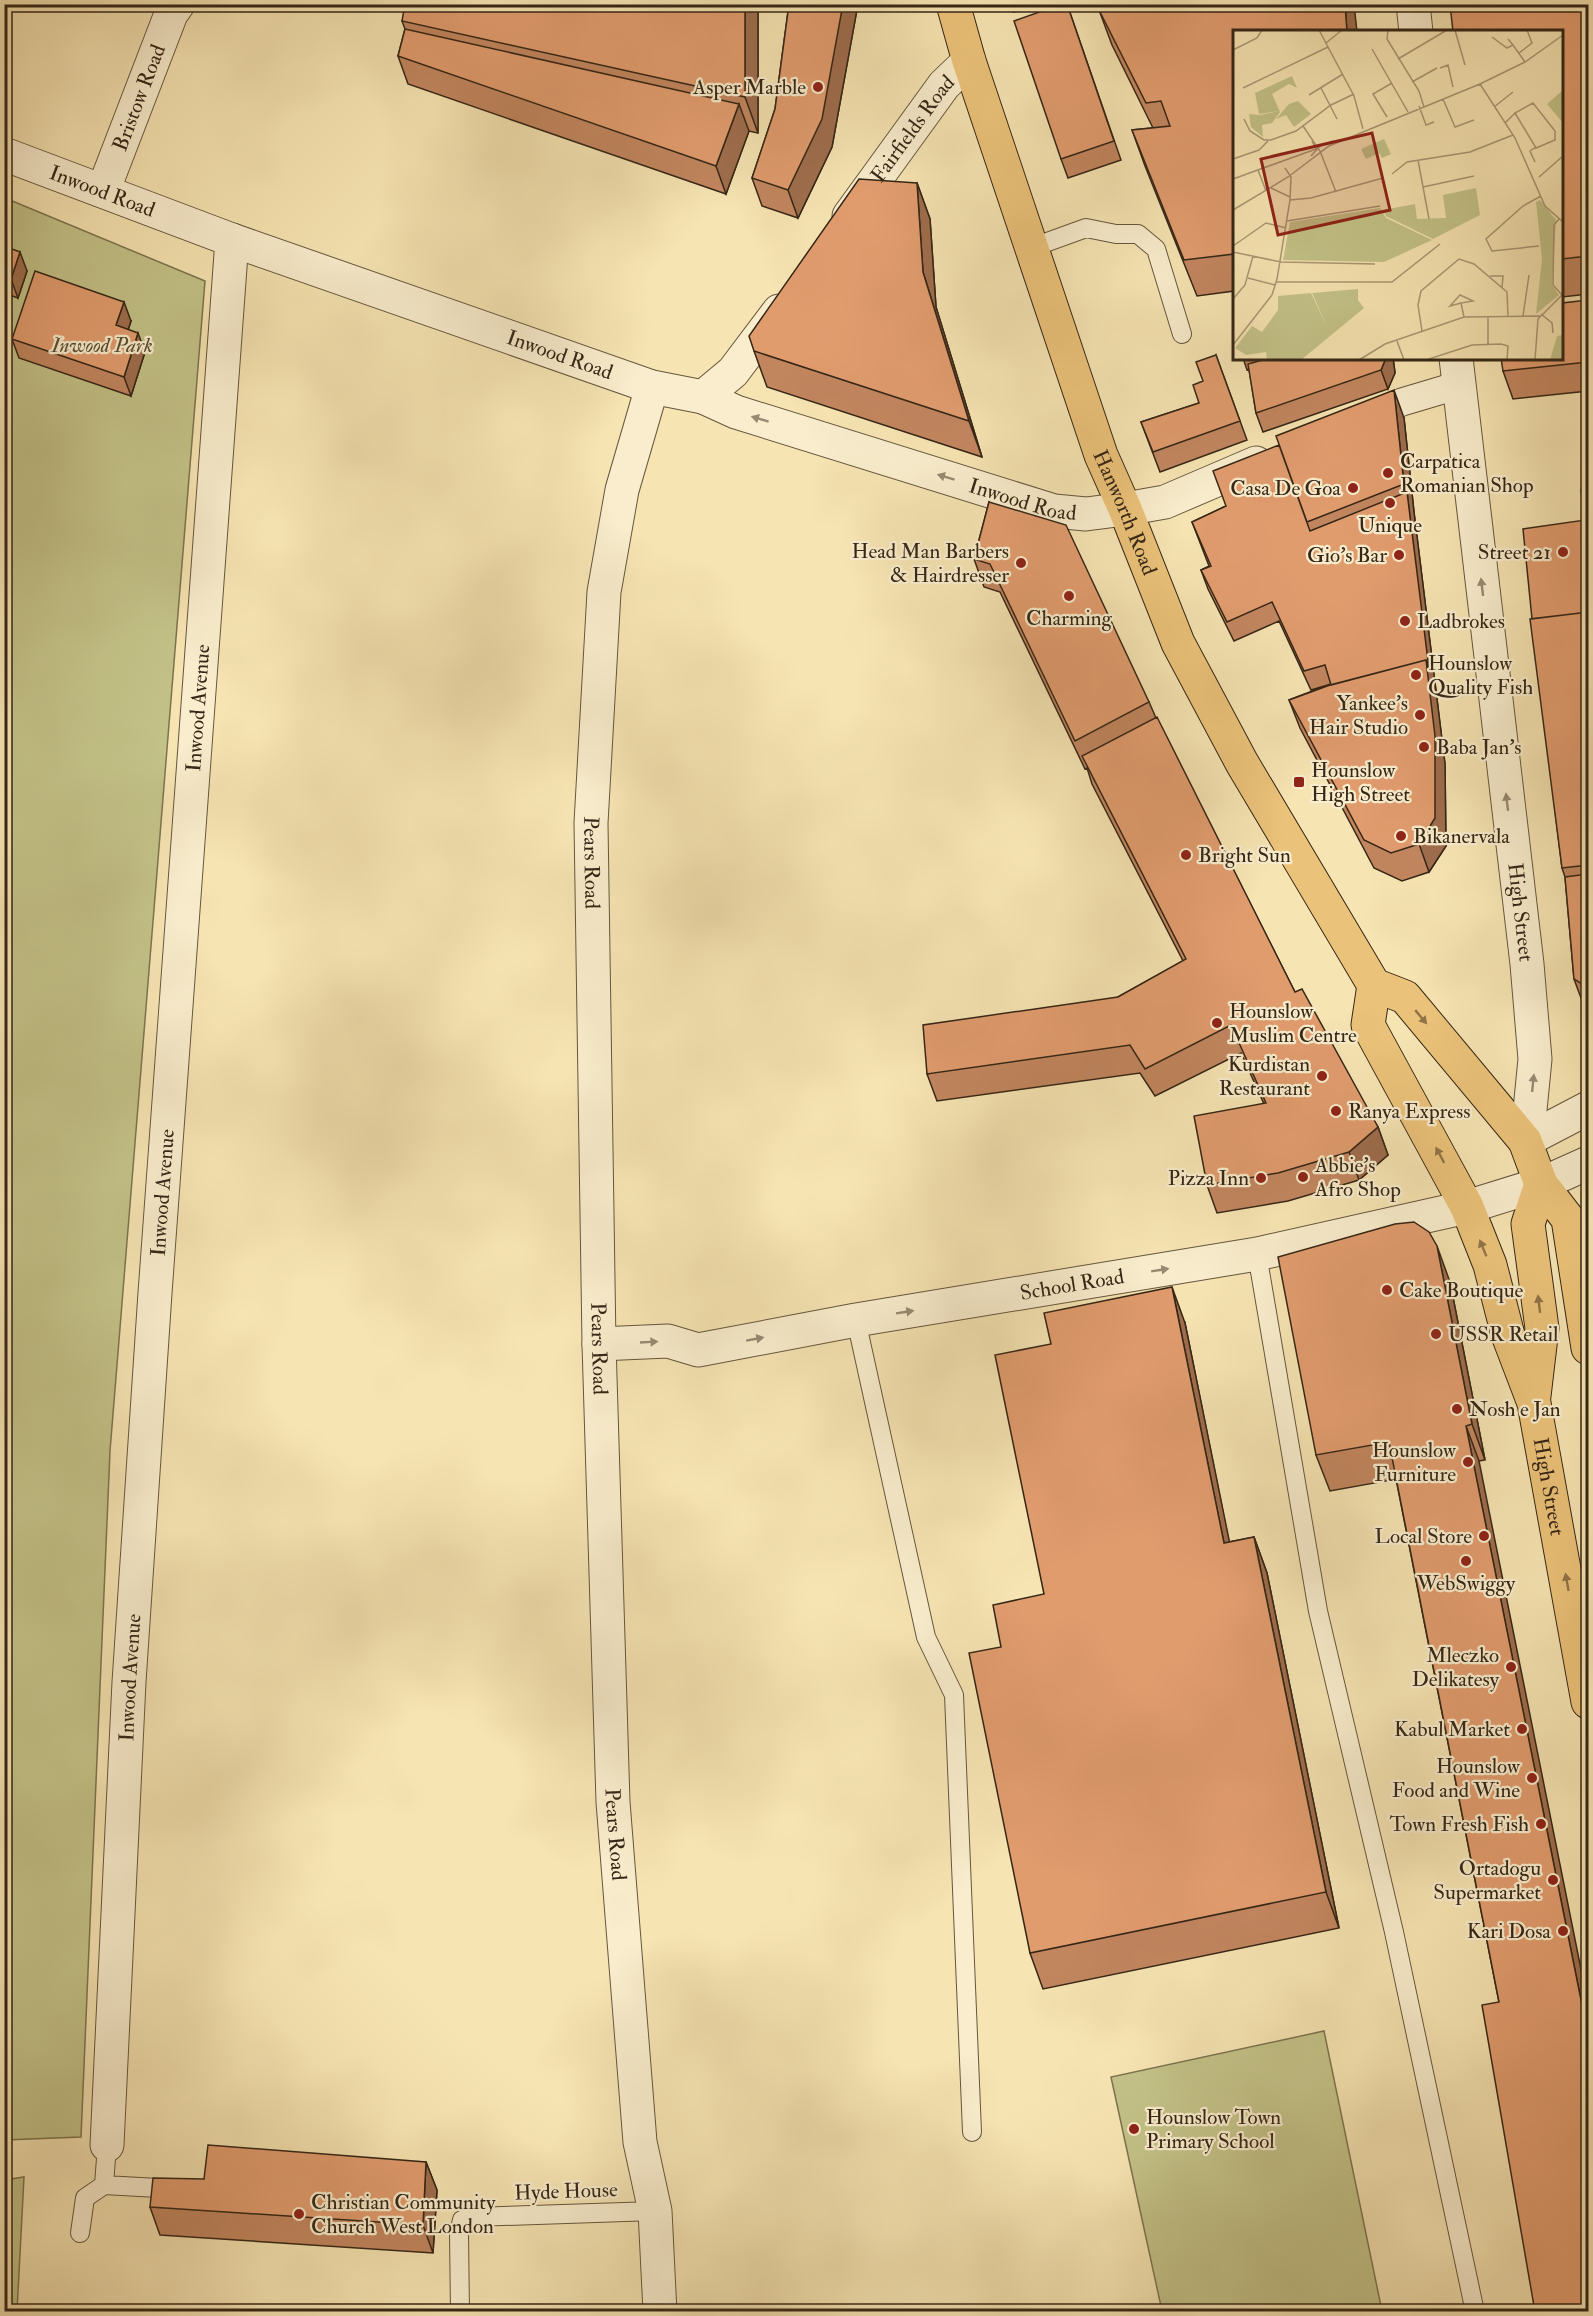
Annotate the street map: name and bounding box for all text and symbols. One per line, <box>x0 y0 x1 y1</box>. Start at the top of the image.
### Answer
inset map <box>1233 30 1563 360</box>
street label: Bristow Road <box>107 40 172 155</box>
street label: Fairfields Road <box>865 69 961 188</box>
place label: Asper Marble <box>692 74 806 101</box>
marker: Asper Marble <box>811 80 825 94</box>
street label: Inwood Road <box>45 159 159 224</box>
street label: Inwood Road <box>503 324 617 386</box>
park label: Inwood Park <box>50 332 153 359</box>
one-way arrow <box>751 414 769 423</box>
street label: Hanworth Road <box>1086 446 1163 580</box>
place label: Carpatica Romanian Shop <box>1400 448 1534 499</box>
marker: Carpatica Romanian Shop <box>1381 466 1395 480</box>
one-way arrow <box>937 472 955 482</box>
street label: Inwood Road <box>965 472 1078 527</box>
place label: Casa De Goa <box>1230 475 1341 502</box>
marker: Casa De Goa <box>1346 481 1360 495</box>
marker: Unique <box>1383 496 1397 510</box>
place label: Unique <box>1358 512 1422 539</box>
place label: Head Man Barbers & Hairdresser <box>851 538 1009 589</box>
place label: Street 21 <box>1478 539 1551 566</box>
place label: Gio's Bar <box>1307 542 1387 569</box>
marker: Street 21 <box>1556 545 1570 559</box>
marker: Gio's Bar <box>1392 548 1406 562</box>
marker: Head Man Barbers & Hairdresser <box>1014 556 1028 570</box>
one-way arrow <box>1477 578 1486 597</box>
marker: Charming <box>1062 589 1076 603</box>
place label: Charming <box>1026 605 1113 632</box>
place label: Ladbrokes <box>1417 608 1505 635</box>
marker: Ladbrokes <box>1398 614 1412 628</box>
street label: Inwood Avenue <box>180 643 216 773</box>
place label: Hounslow Quality Fish <box>1428 650 1533 701</box>
marker: Hounslow Quality Fish <box>1409 668 1423 682</box>
place label: Yankee's Hair Studio <box>1309 690 1408 741</box>
marker: Yankee's Hair Studio <box>1413 708 1427 722</box>
place label: Baba Jan's <box>1436 734 1521 761</box>
marker: Baba Jan's <box>1417 740 1431 754</box>
place label: Hounslow High Street <box>1311 757 1410 808</box>
marker: Hounslow High Street <box>1292 775 1306 789</box>
one-way arrow <box>1503 792 1512 811</box>
street label: Pears Road <box>577 816 605 910</box>
place label: Bikanervala <box>1413 823 1510 850</box>
marker: Bikanervala <box>1394 829 1408 843</box>
place label: Bright Sun <box>1198 842 1291 869</box>
marker: Bright Sun <box>1179 848 1193 862</box>
street label: High Street <box>1501 861 1540 963</box>
place label: Hounslow Muslim Centre <box>1229 998 1357 1049</box>
one-way arrow <box>1414 1009 1427 1024</box>
marker: Hounslow Muslim Centre <box>1210 1016 1224 1030</box>
place label: Kurdistan Restaurant <box>1219 1051 1310 1102</box>
marker: Kurdistan Restaurant <box>1315 1069 1329 1083</box>
one-way arrow <box>1528 1074 1538 1093</box>
place label: Ranya Express <box>1348 1098 1470 1125</box>
marker: Ranya Express <box>1329 1104 1343 1118</box>
street label: Inwood Avenue <box>145 1128 181 1257</box>
one-way arrow <box>1435 1147 1445 1164</box>
place label: Abbie's Afro Shop <box>1314 1152 1401 1203</box>
place label: Pizza Inn <box>1168 1165 1249 1192</box>
marker: Abbie's Afro Shop <box>1296 1170 1310 1184</box>
marker: Pizza Inn <box>1254 1171 1268 1185</box>
one-way arrow <box>1478 1239 1487 1257</box>
street label: School Road <box>1018 1263 1127 1307</box>
one-way arrow <box>1150 1266 1169 1275</box>
place label: Cake Boutique <box>1399 1277 1524 1304</box>
marker: Cake Boutique <box>1380 1283 1394 1297</box>
one-way arrow <box>1534 1294 1543 1313</box>
street label: Pears Road <box>584 1302 614 1396</box>
one-way arrow <box>896 1307 915 1316</box>
place label: USSR Retail <box>1448 1321 1559 1348</box>
marker: USSR Retail <box>1429 1327 1443 1341</box>
one-way arrow <box>746 1335 765 1344</box>
one-way arrow <box>639 1338 658 1347</box>
place label: Nosh e Jan <box>1469 1396 1561 1423</box>
marker: Nosh e Jan <box>1450 1402 1464 1416</box>
street label: High Street <box>1526 1435 1571 1538</box>
place label: Hounslow Furniture <box>1372 1437 1457 1488</box>
marker: Hounslow Furniture <box>1461 1455 1475 1469</box>
place label: Local Store <box>1375 1523 1472 1550</box>
marker: Local Store <box>1477 1529 1491 1543</box>
marker: WebSwiggy <box>1459 1554 1473 1568</box>
place label: WebSwiggy <box>1416 1570 1516 1597</box>
one-way arrow <box>1562 1573 1571 1592</box>
street label: Inwood Avenue <box>113 1613 148 1742</box>
place label: Mleczko Delikatesy <box>1412 1642 1500 1693</box>
marker: Mleczko Delikatesy <box>1504 1660 1518 1674</box>
place label: Kabul Market <box>1394 1716 1510 1743</box>
marker: Kabul Market <box>1515 1722 1529 1736</box>
place label: Hounslow Food and Wine <box>1392 1753 1521 1804</box>
marker: Hounslow Food and Wine <box>1525 1771 1539 1785</box>
street label: Pears Road <box>599 1788 632 1882</box>
place label: Town Fresh Fish <box>1389 1811 1529 1838</box>
marker: Town Fresh Fish <box>1534 1817 1548 1831</box>
place label: Ortadogu Supermarket <box>1433 1855 1541 1906</box>
marker: Ortadogu Supermarket <box>1546 1873 1560 1887</box>
place label: Kari Dosa <box>1467 1918 1551 1945</box>
marker: Kari Dosa <box>1556 1924 1570 1938</box>
place label: Hounslow Town Primary School <box>1146 2104 1281 2155</box>
marker: Hounslow Town Primary School <box>1127 2122 1141 2136</box>
street label: Hyde House <box>514 2176 618 2207</box>
place label: Christian Community Church West London <box>311 2189 496 2240</box>
marker: Christian Community Church West London <box>292 2207 306 2221</box>

